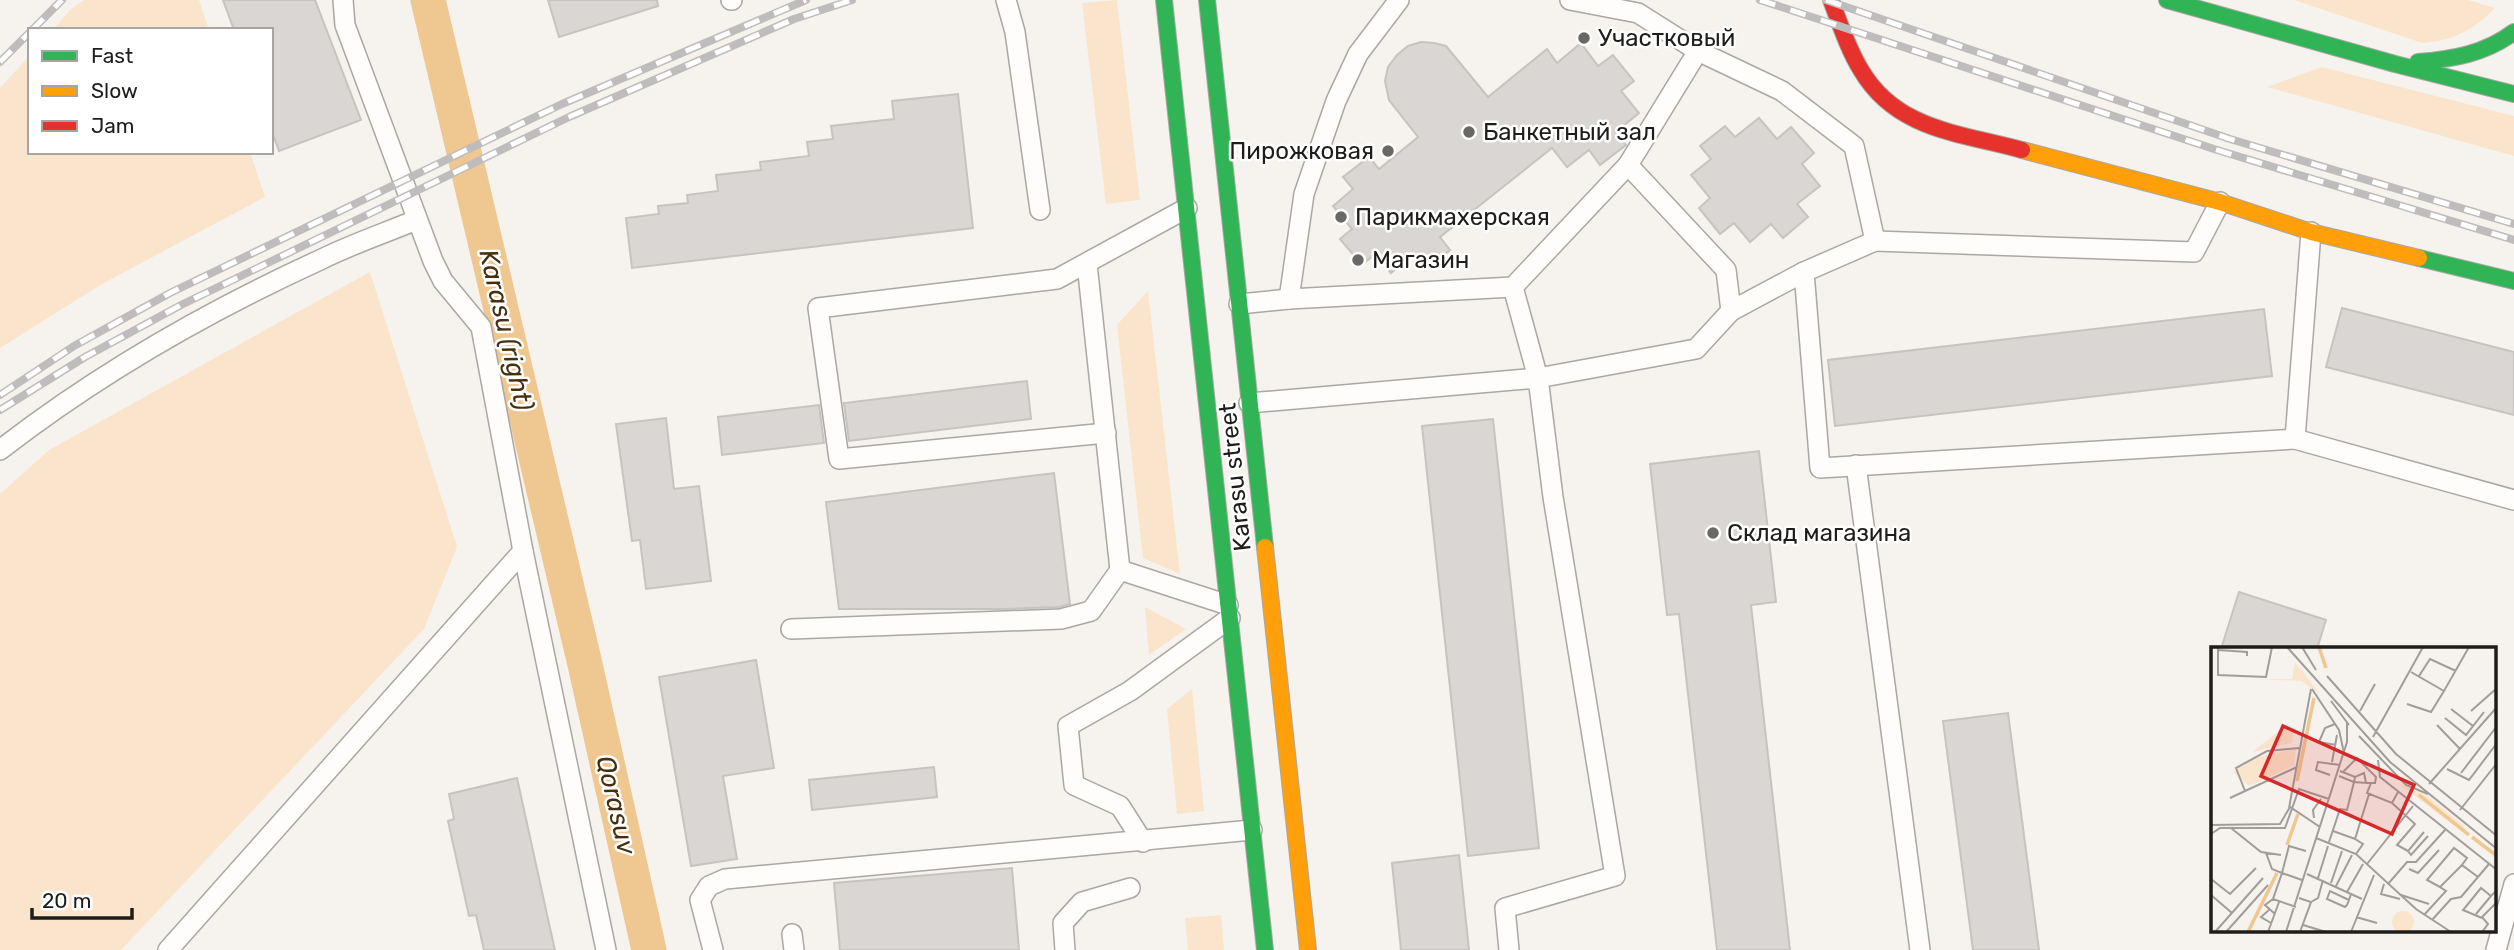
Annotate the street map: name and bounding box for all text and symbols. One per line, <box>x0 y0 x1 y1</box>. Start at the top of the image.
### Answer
place label: Участковый <box>1598 24 1735 52</box>
legend <box>28 28 273 154</box>
marker: Участковый <box>1576 30 1592 46</box>
text: Fast <box>91 43 133 68</box>
text: Slow <box>91 78 138 103</box>
text: Jam <box>91 113 135 138</box>
place label: Банкетный зал <box>1483 118 1656 146</box>
marker: Банкетный зал <box>1461 124 1477 140</box>
place label: Пирожковая <box>1229 137 1374 165</box>
marker: Пирожковая <box>1380 143 1396 159</box>
place label: Парикмахерская <box>1355 203 1550 231</box>
marker: Парикмахерская <box>1333 209 1349 225</box>
water label: Karasu (right) <box>472 246 540 414</box>
place label: Магазин <box>1372 246 1469 274</box>
marker: Магазин <box>1350 252 1366 268</box>
street label: Karasu street <box>1213 401 1257 553</box>
place label: Склад магазина <box>1727 519 1911 547</box>
marker: Склад магазина <box>1705 525 1721 541</box>
inset map <box>2211 647 2496 932</box>
water label: Qorasuv <box>590 752 643 858</box>
scale bar <box>32 876 131 920</box>
text: 20 m <box>42 888 91 913</box>

